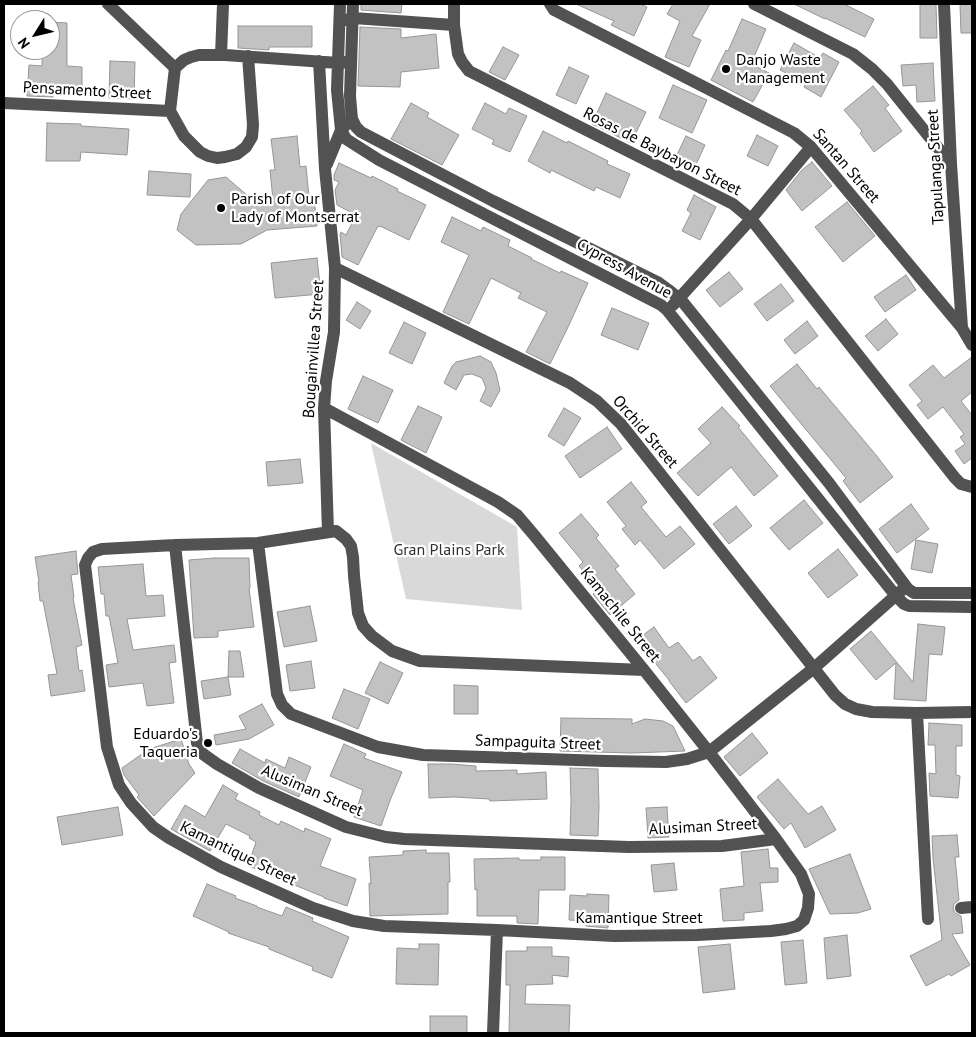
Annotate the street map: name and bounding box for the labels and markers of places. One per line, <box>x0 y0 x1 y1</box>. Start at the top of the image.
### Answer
place label: Danjo Waste Management <box>736 50 825 88</box>
marker: Danjo Waste Management <box>720 63 732 75</box>
place label: Parish of Our Lady of Montserrat <box>231 189 359 227</box>
marker: Parish of Our Lady of Montserrat <box>215 202 227 214</box>
place label: Eduardo's Taqueria <box>133 724 198 762</box>
marker: Eduardo's Taqueria <box>202 737 214 749</box>

